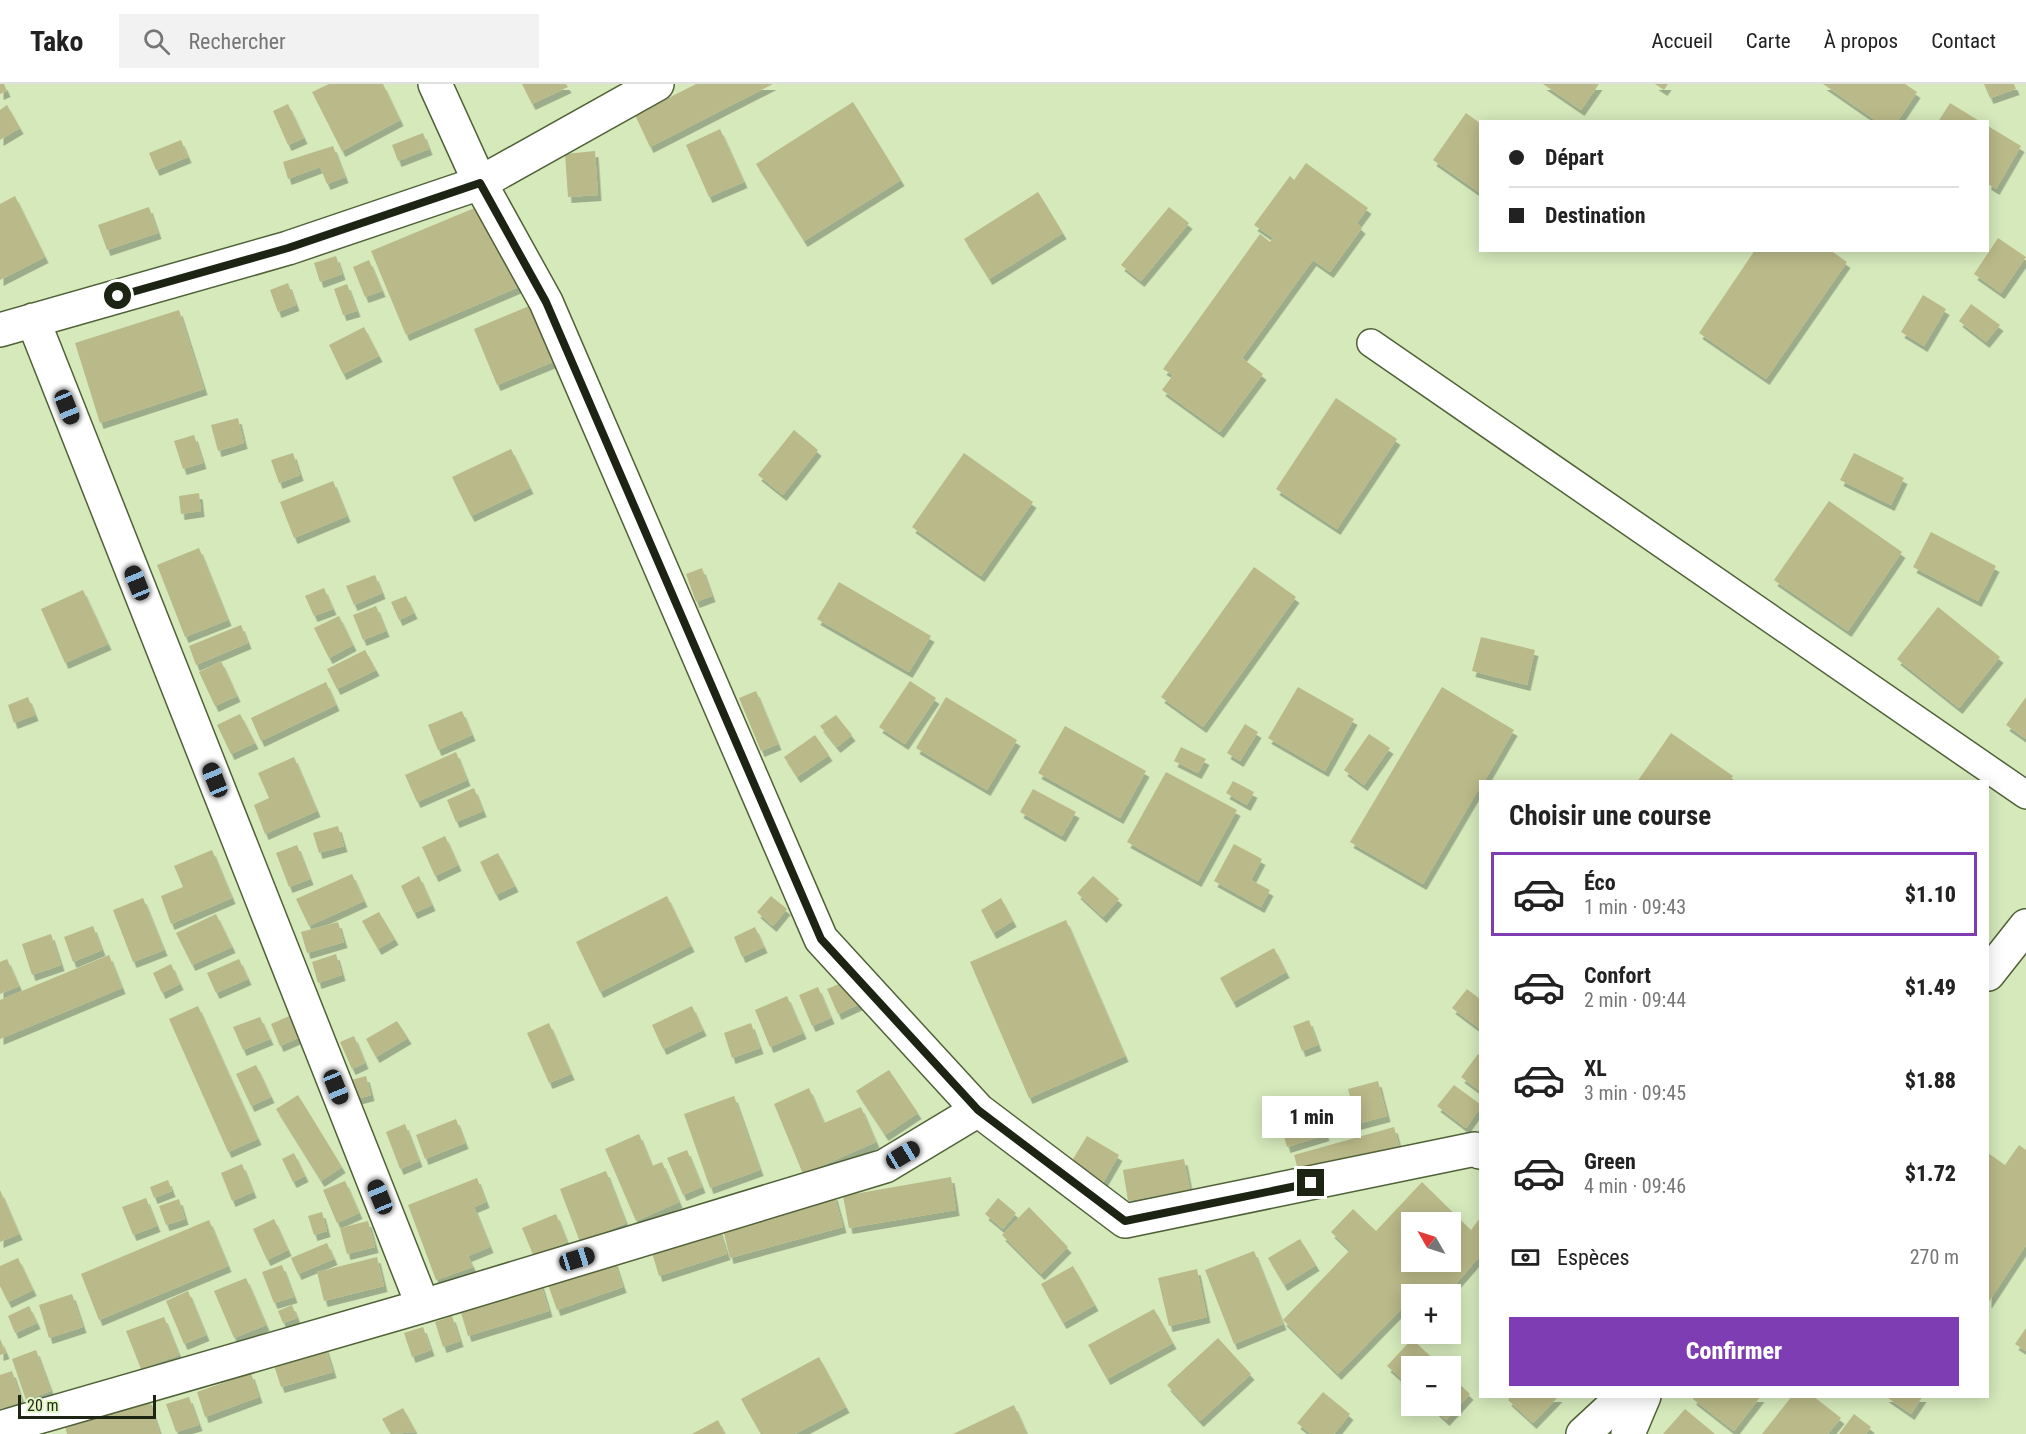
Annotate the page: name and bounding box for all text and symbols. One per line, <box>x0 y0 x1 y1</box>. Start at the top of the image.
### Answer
search box <box>119 14 539 68</box>
text: Tako <box>30 25 83 58</box>
icon: search <box>140 25 173 58</box>
text: Rechercher <box>188 29 286 54</box>
text: Accueil <box>1652 29 1713 53</box>
text: Carte <box>1746 29 1791 53</box>
text: À propos <box>1824 29 1898 53</box>
text: Contact <box>1931 29 1996 53</box>
text: Départ <box>1545 145 1604 170</box>
text: Destination <box>1545 203 1646 228</box>
route start <box>104 282 131 309</box>
car <box>52 387 82 427</box>
car <box>122 563 152 603</box>
car <box>200 760 230 800</box>
text: Choisir une course <box>1509 800 1711 832</box>
icon: car <box>1512 867 1566 921</box>
text: Éco <box>1584 870 1616 895</box>
text: $1.10 <box>1905 882 1956 907</box>
text: 1 min · 09:43 <box>1584 895 1686 919</box>
icon: car <box>1512 960 1566 1014</box>
text: Confort <box>1584 963 1651 988</box>
text: $1.49 <box>1905 975 1956 1000</box>
text: 2 min · 09:44 <box>1584 988 1686 1012</box>
icon: car <box>1512 1053 1566 1107</box>
text: XL <box>1584 1056 1607 1081</box>
car <box>321 1067 351 1107</box>
text: $1.88 <box>1905 1068 1956 1093</box>
text: 3 min · 09:45 <box>1584 1081 1686 1105</box>
callout: 1 min <box>1262 1096 1360 1138</box>
text: 1 min <box>1289 1105 1334 1129</box>
car <box>883 1138 923 1172</box>
icon: car <box>1512 1146 1566 1200</box>
text: Green <box>1584 1149 1636 1174</box>
text: $1.72 <box>1905 1161 1956 1186</box>
route end <box>1297 1169 1324 1196</box>
text: 4 min · 09:46 <box>1584 1174 1686 1198</box>
car <box>365 1177 395 1217</box>
north arrow <box>1401 1212 1461 1272</box>
map controls <box>1401 1212 1461 1416</box>
icon: cash <box>1509 1241 1542 1274</box>
car <box>557 1245 597 1273</box>
text: Espèces <box>1557 1245 1630 1270</box>
text: 270 m <box>1910 1245 1959 1269</box>
button: + <box>1401 1284 1461 1344</box>
button: Confirmer <box>1509 1317 1959 1386</box>
button: − <box>1401 1356 1461 1416</box>
scale bar <box>18 1392 156 1420</box>
text: 20 m <box>27 1396 59 1415</box>

